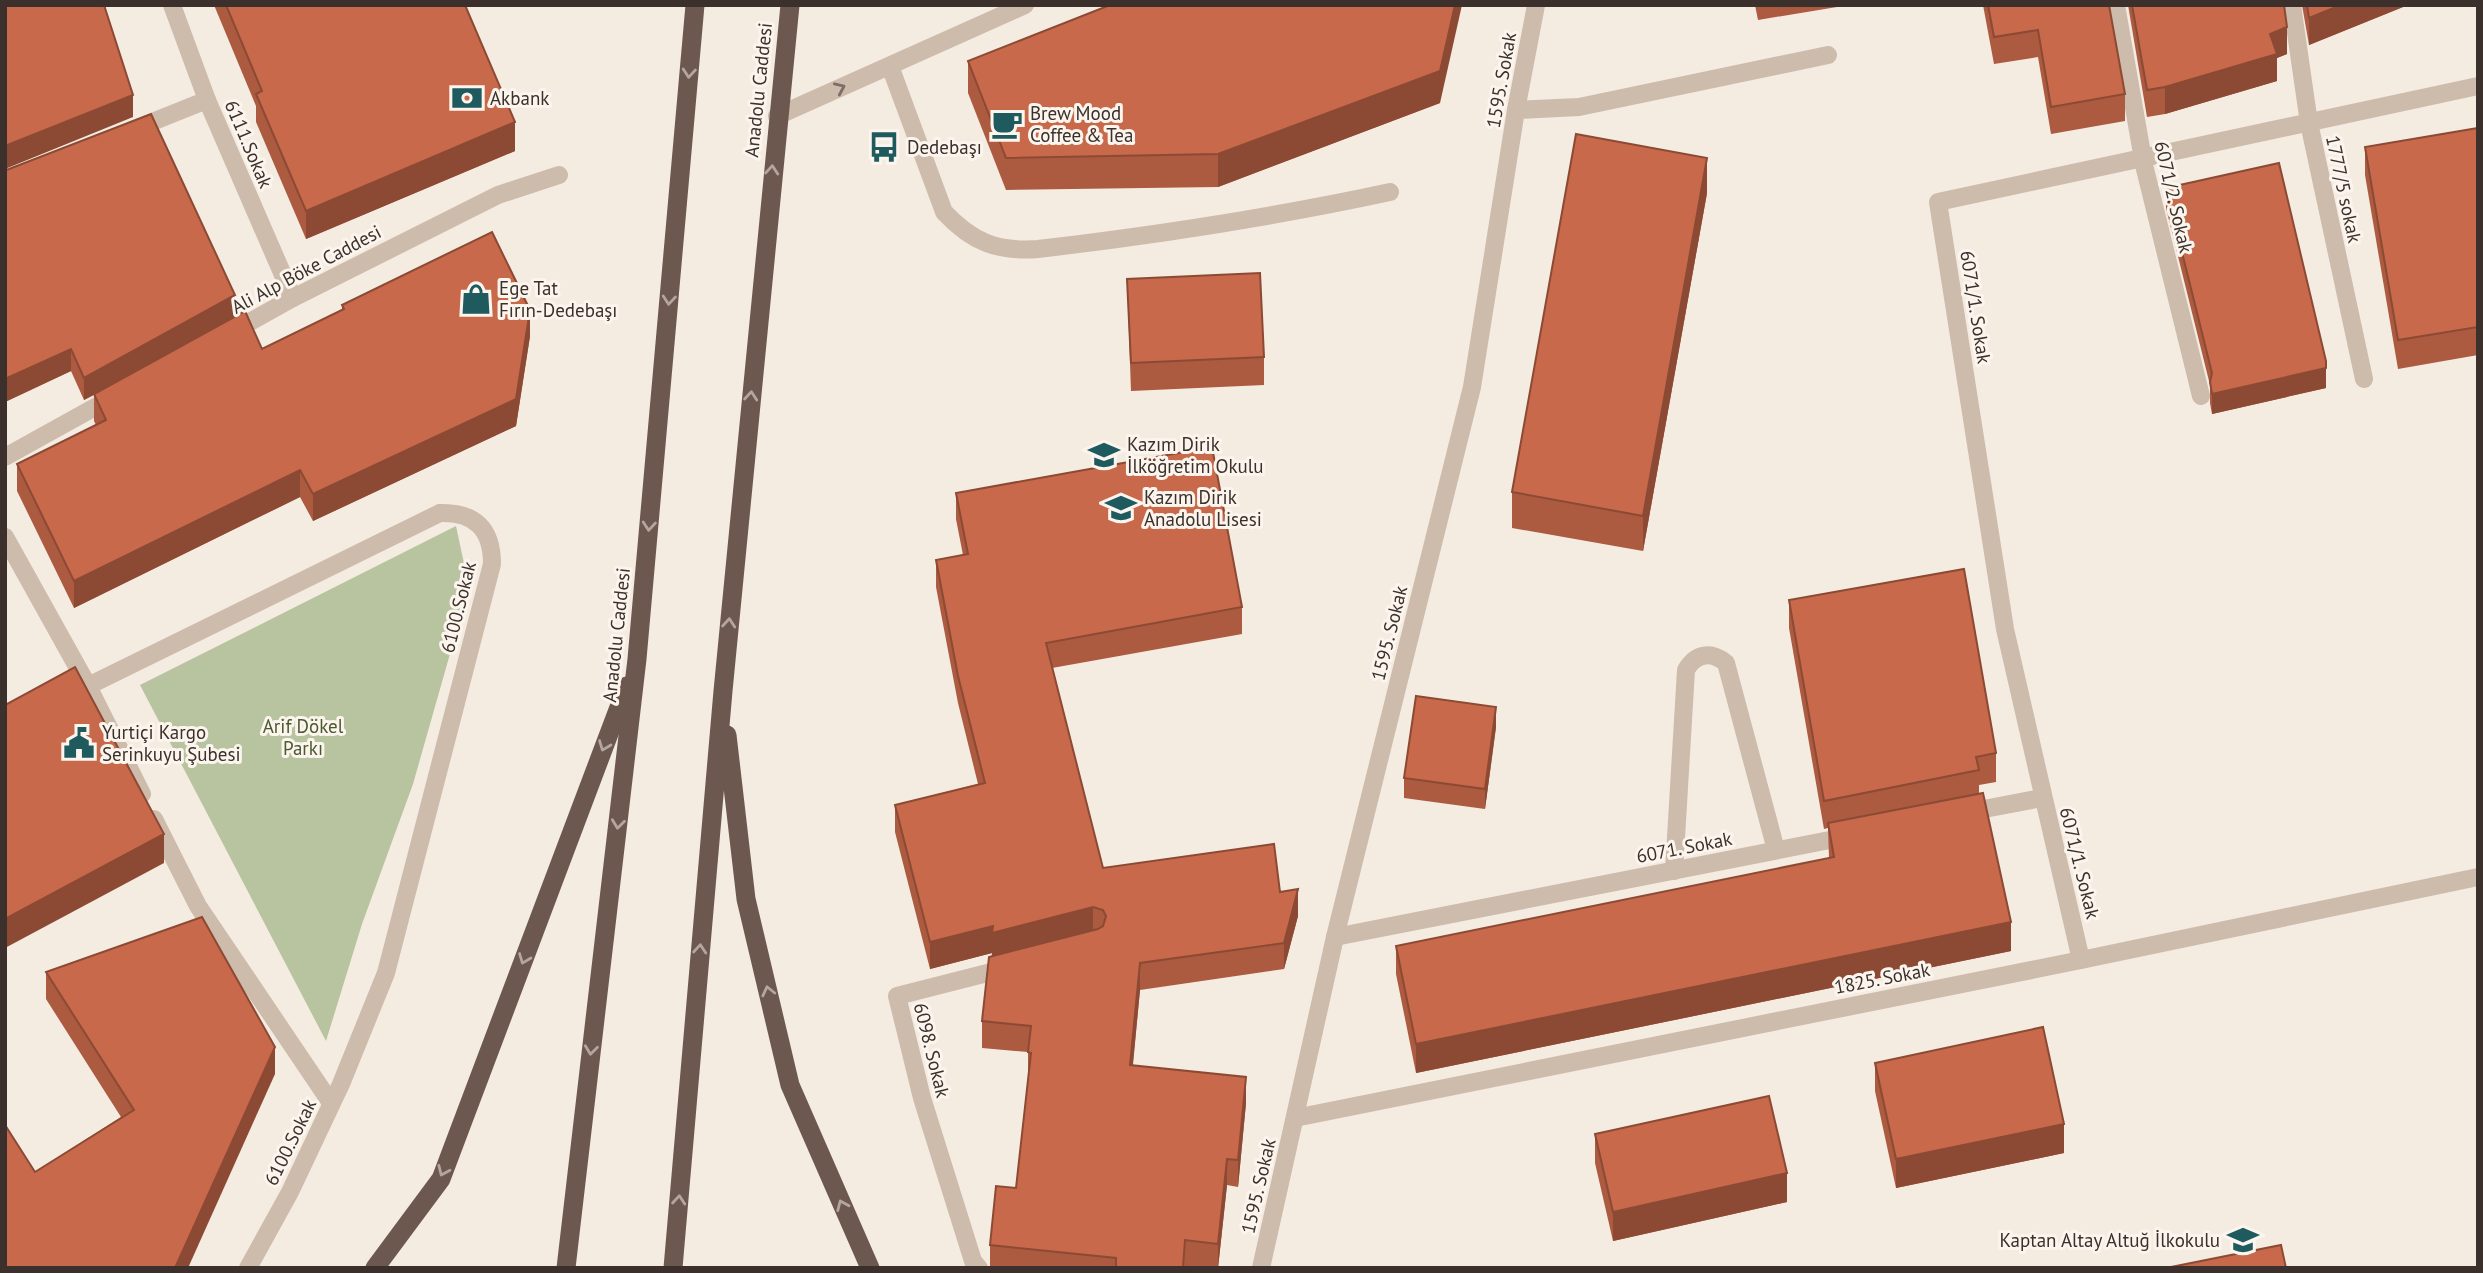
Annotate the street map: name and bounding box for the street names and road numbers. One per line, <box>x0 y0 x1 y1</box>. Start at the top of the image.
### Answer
street label: Anadolu Caddesi <box>739 21 777 159</box>
street label: 1595. Sokak <box>1481 30 1521 130</box>
street label: 6111.Sokak <box>220 96 278 192</box>
street label: 1777/5 sokak <box>2321 133 2367 245</box>
street label: 6071/2. Sokak <box>2149 139 2199 255</box>
street label: Ali Alp Böke Caddesi <box>227 219 385 319</box>
street label: 6071/1. Sokak <box>1955 249 1997 365</box>
street label: 6100.Sokak <box>435 559 481 655</box>
street label: Anadolu Caddesi <box>597 566 635 704</box>
street label: 1595. Sokak <box>1366 583 1412 683</box>
street label: 6071/1. Sokak <box>2055 805 2105 921</box>
street label: 6071. Sokak <box>1634 826 1734 868</box>
street label: 1825. Sokak <box>1832 957 1932 999</box>
street label: 6098. Sokak <box>909 1000 955 1100</box>
street label: 6100.Sokak <box>259 1095 321 1189</box>
street label: 1595. Sokak <box>1235 1136 1281 1236</box>

